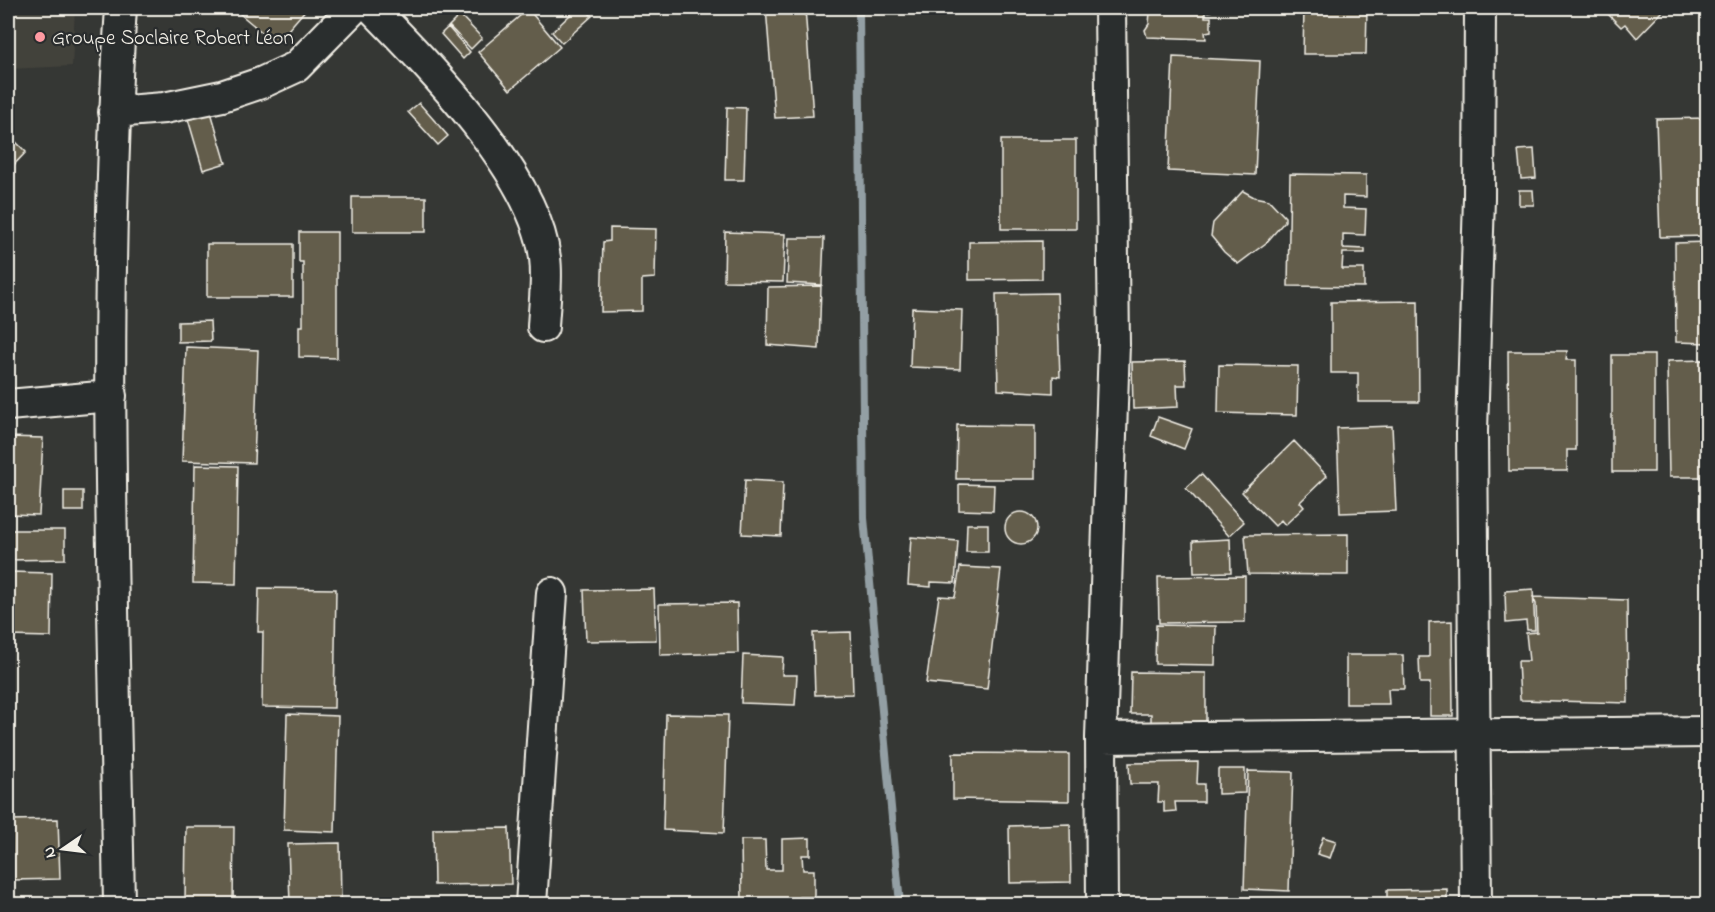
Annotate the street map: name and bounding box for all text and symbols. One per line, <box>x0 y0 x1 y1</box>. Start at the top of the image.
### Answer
place label: Groupe Soclaire Robert Léon <box>52 24 294 54</box>
marker: Groupe Soclaire Robert Léon <box>33 30 47 44</box>
north arrow <box>33 819 93 879</box>
text: N <box>37 844 63 860</box>

